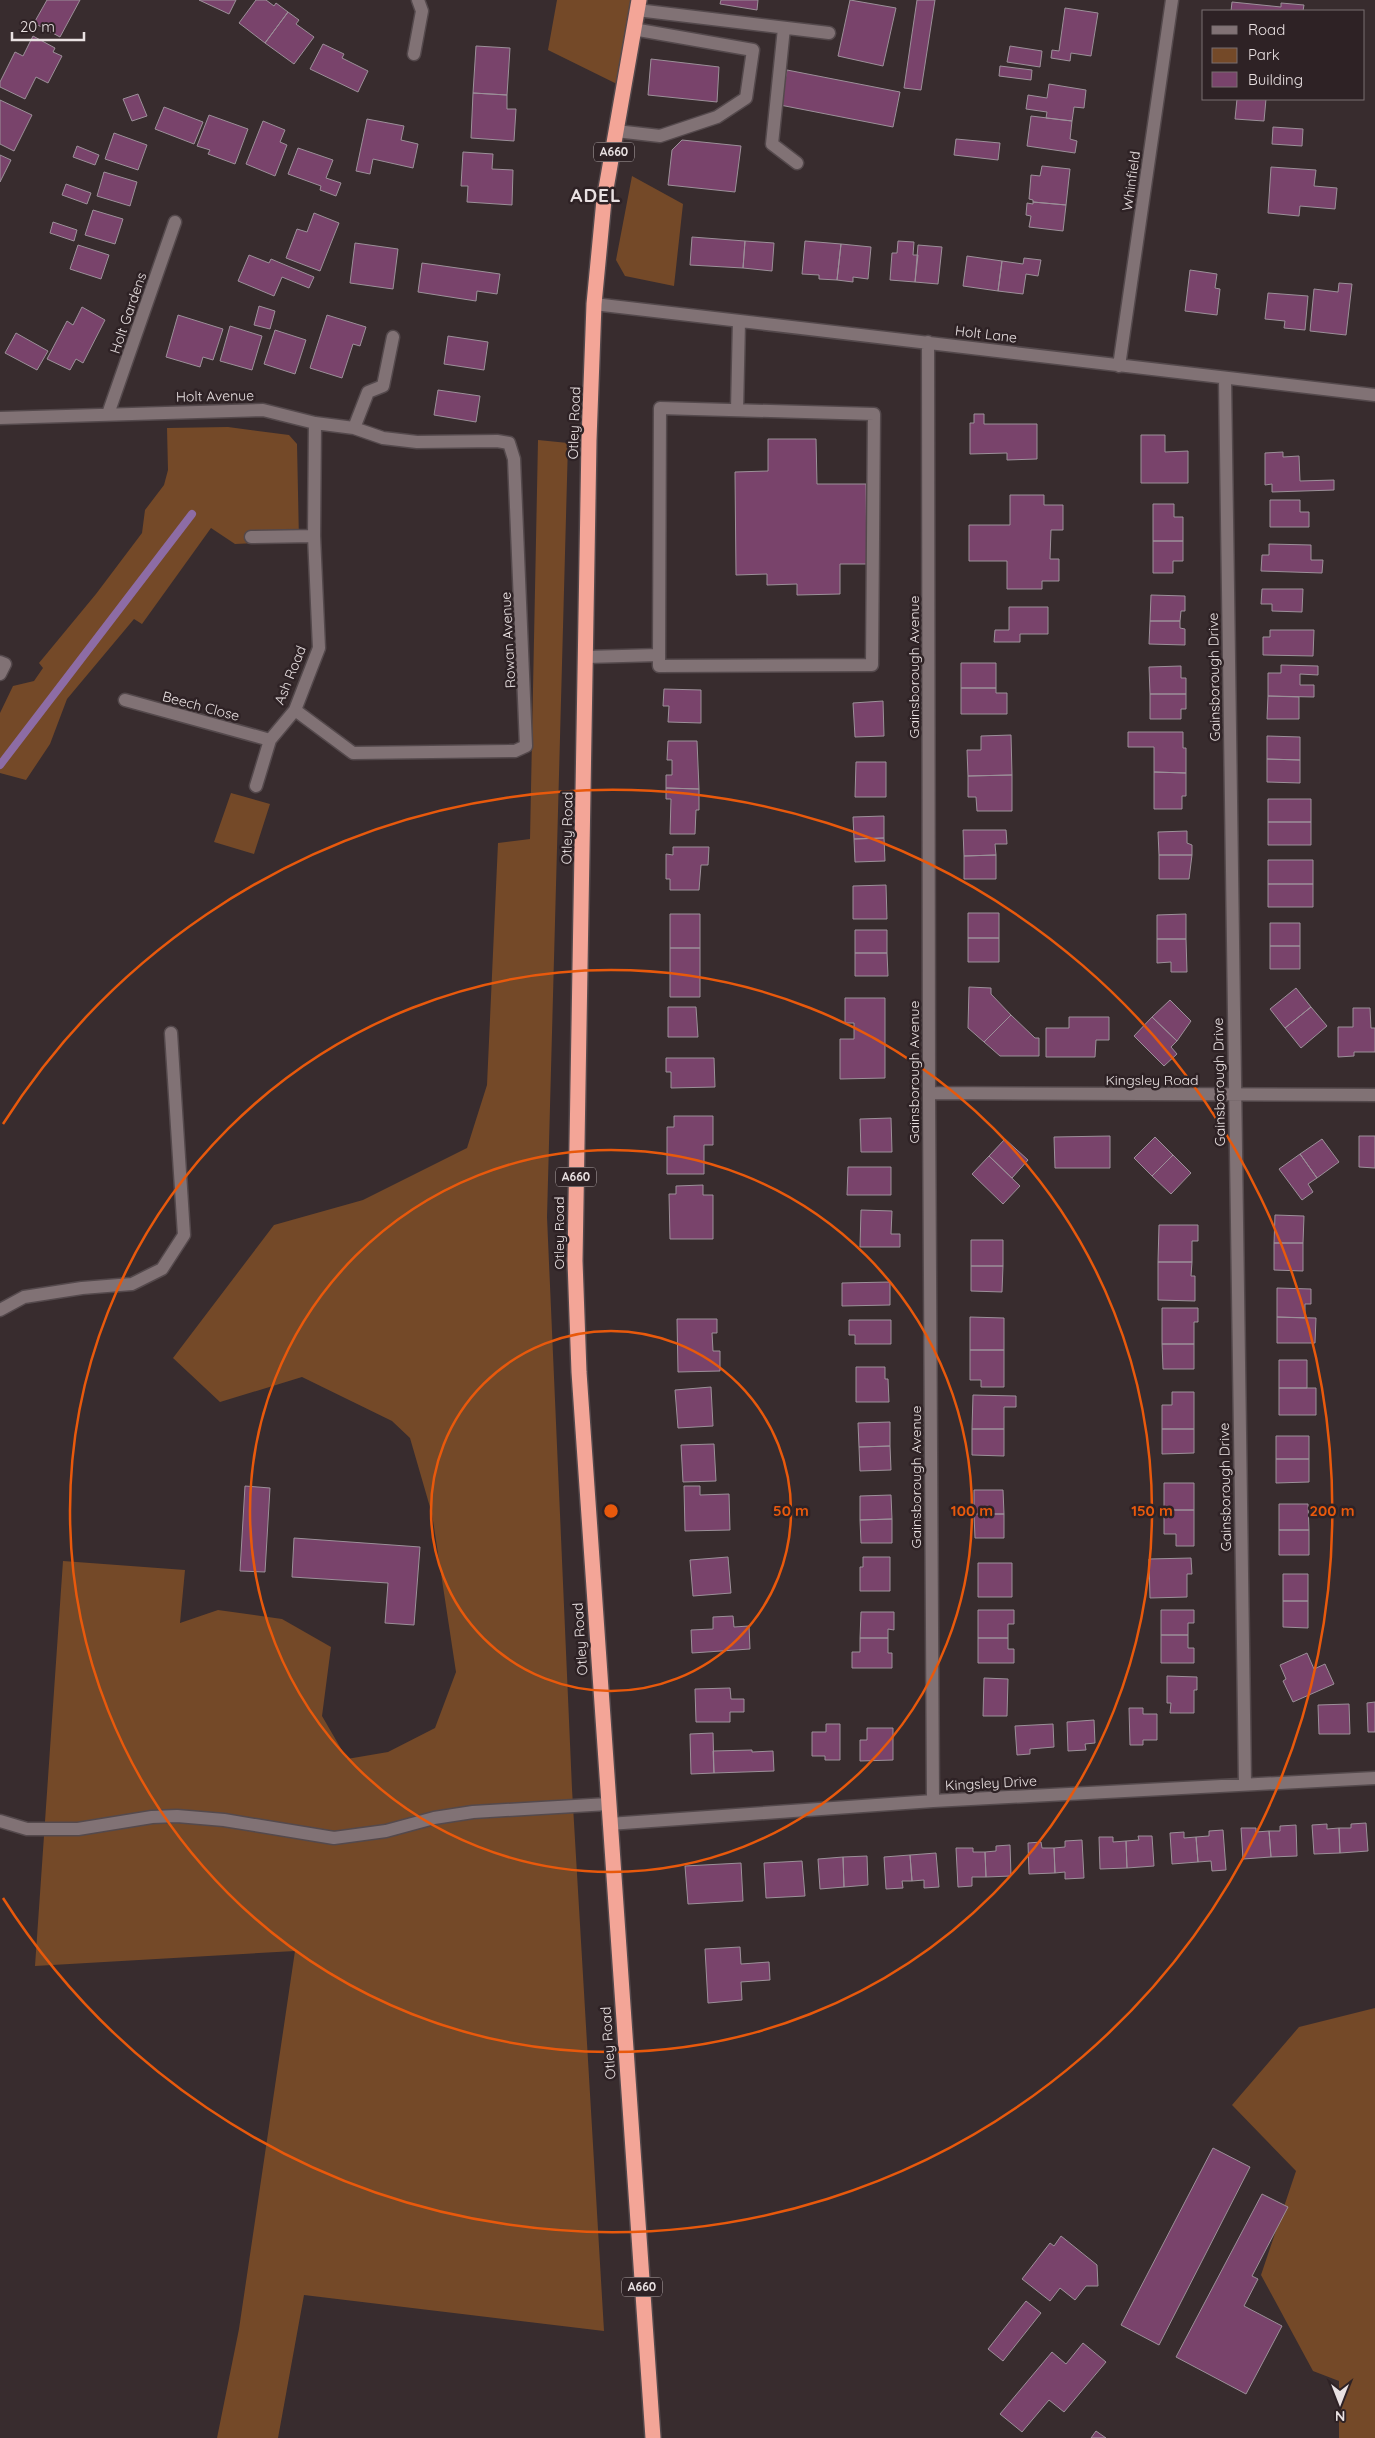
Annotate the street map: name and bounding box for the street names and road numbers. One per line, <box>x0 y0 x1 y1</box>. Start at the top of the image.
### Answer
road number: A660 <box>594 142 634 162</box>
street label: Whinfield <box>1118 150 1144 212</box>
street label: Holt Gardens <box>106 270 150 356</box>
street label: Holt Lane <box>954 321 1018 347</box>
street label: Holt Avenue <box>176 386 254 406</box>
street label: Otley Road <box>564 386 584 460</box>
street label: Rowan Avenue <box>496 591 520 689</box>
street label: Gainsborough Avenue <box>905 596 923 738</box>
street label: Gainsborough Drive <box>1204 612 1224 741</box>
street label: Ash Road <box>270 643 310 707</box>
street label: Beech Close <box>160 687 242 725</box>
street label: Otley Road <box>557 791 577 865</box>
street label: Gainsborough Avenue <box>905 1001 923 1143</box>
street label: Gainsborough Drive <box>1209 1017 1229 1146</box>
street label: Kingsley Road <box>1105 1071 1199 1089</box>
road number: A660 <box>556 1168 596 1186</box>
street label: Otley Road <box>550 1197 568 1269</box>
street label: Gainsborough Avenue <box>907 1406 925 1548</box>
street label: Gainsborough Drive <box>1215 1422 1235 1551</box>
street label: Otley Road <box>568 1602 592 1676</box>
street label: Kingsley Drive <box>945 1772 1038 1794</box>
street label: Otley Road <box>596 2006 620 2080</box>
road number: A660 <box>622 2278 662 2296</box>

